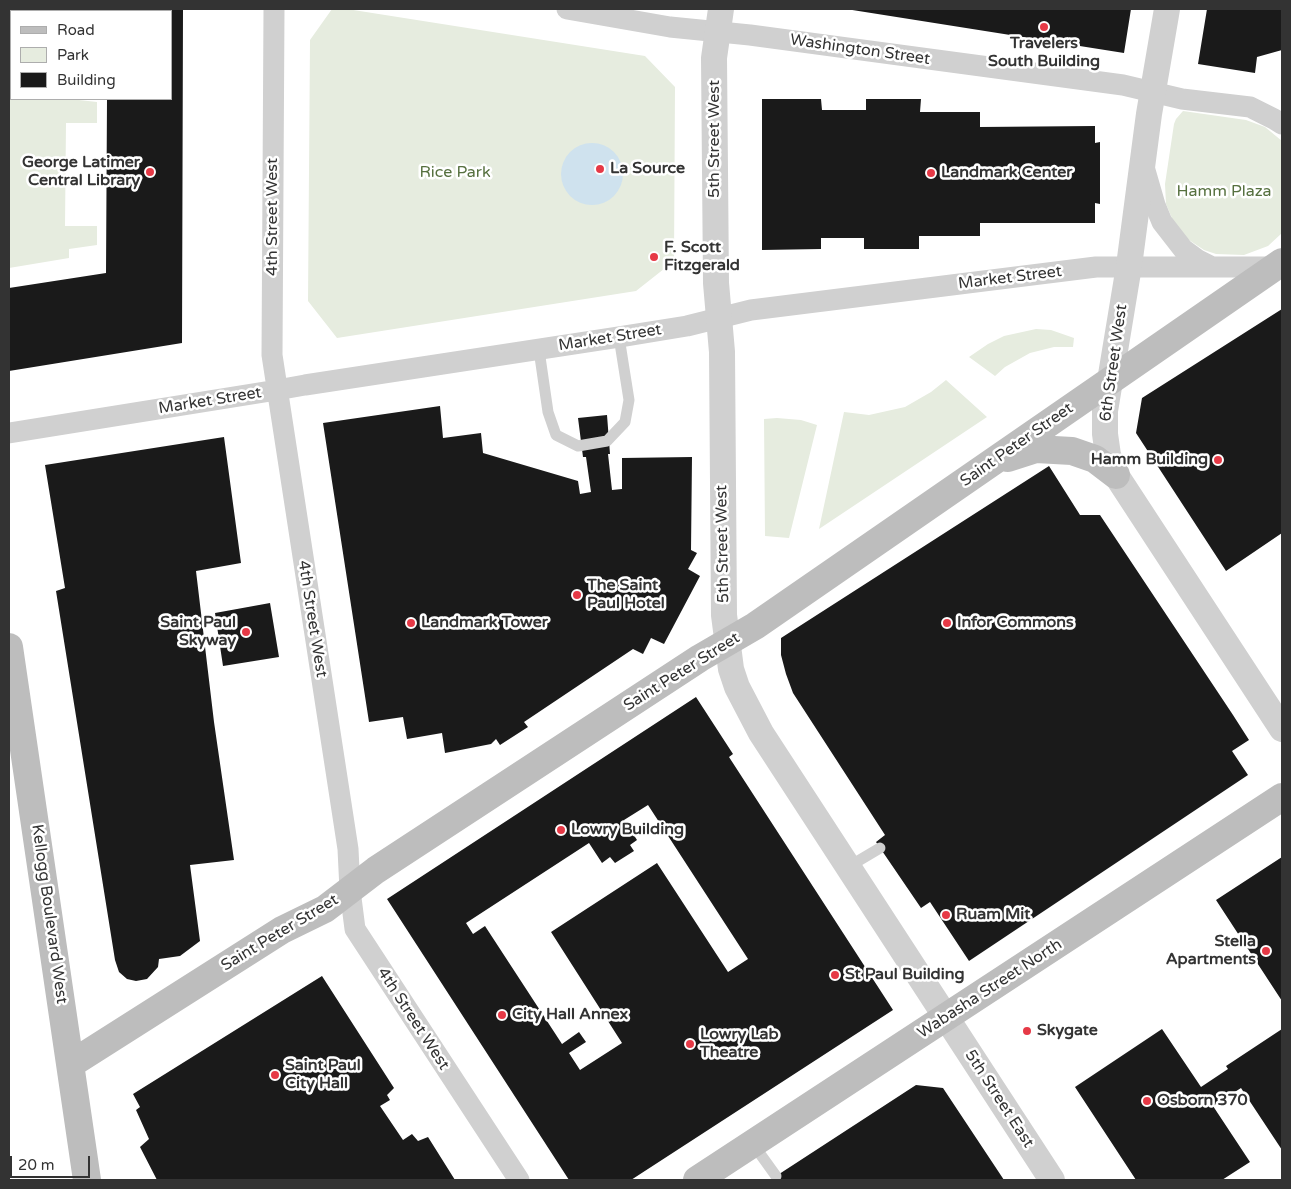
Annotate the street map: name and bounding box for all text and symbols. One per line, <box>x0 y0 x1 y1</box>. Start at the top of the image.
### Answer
legend <box>10 10 172 100</box>
text: Road <box>57 21 95 39</box>
marker: Travelers South Building <box>1038 21 1050 33</box>
street label: Washington Street <box>789 31 931 69</box>
place label: Travelers South Building <box>988 34 1100 72</box>
text: Park <box>57 46 89 64</box>
text: Building <box>57 71 116 89</box>
street label: 5th Street West <box>705 80 725 198</box>
place label: George Latimer Central Library <box>22 153 140 191</box>
street label: 4th Street West <box>263 158 283 276</box>
place label: La Source <box>610 159 685 179</box>
park label: Rice Park <box>419 163 491 183</box>
marker: La Source <box>594 163 606 175</box>
place label: Landmark Center <box>941 163 1072 183</box>
marker: George Latimer Central Library <box>144 166 156 178</box>
marker: Landmark Center <box>925 167 937 179</box>
park label: Hamm Plaza <box>1176 182 1272 202</box>
place label: F. Scott Fitzgerald <box>664 238 740 276</box>
marker: F. Scott Fitzgerald <box>648 251 660 263</box>
street label: Market Street <box>957 262 1063 294</box>
street label: 6th Street West <box>1096 303 1132 423</box>
street label: Market Street <box>557 320 663 356</box>
street label: Market Street <box>157 383 263 419</box>
street label: Saint Peter Street <box>957 399 1077 491</box>
place label: Hamm Building <box>1091 450 1208 470</box>
marker: Hamm Building <box>1212 454 1224 466</box>
street label: 5th Street West <box>712 485 734 603</box>
street label: 4th Street West <box>293 559 331 679</box>
place label: The Saint Paul Hotel <box>587 576 665 614</box>
marker: The Saint Paul Hotel <box>571 589 583 601</box>
place label: Saint Paul Skyway <box>160 613 236 651</box>
place label: Landmark Tower <box>421 613 548 633</box>
place label: Infor Commons <box>957 613 1074 633</box>
marker: Landmark Tower <box>405 617 417 629</box>
marker: Infor Commons <box>941 617 953 629</box>
marker: Saint Paul Skyway <box>240 626 252 638</box>
street label: Saint Peter Street <box>620 629 744 715</box>
place label: Lowry Building <box>571 820 684 840</box>
street label: Kellogg Boulevard West <box>27 823 71 1005</box>
marker: Lowry Building <box>555 824 567 836</box>
street label: Saint Peter Street <box>218 890 342 976</box>
place label: Ruam Mit <box>956 905 1030 925</box>
marker: Ruam Mit <box>940 909 952 921</box>
place label: Stella Apartments <box>1166 932 1256 970</box>
street label: Wabasha Street North <box>914 935 1066 1043</box>
marker: Stella Apartments <box>1260 945 1272 957</box>
street label: 4th Street West <box>373 964 453 1074</box>
place label: St Paul Building <box>845 965 965 985</box>
marker: St Paul Building <box>829 969 841 981</box>
place label: City Hall Annex <box>512 1005 628 1025</box>
marker: City Hall Annex <box>496 1009 508 1021</box>
place label: Skygate <box>1037 1021 1098 1041</box>
place label: Lowry Lab Theatre <box>700 1025 779 1063</box>
marker: Skygate <box>1021 1025 1033 1037</box>
marker: Lowry Lab Theatre <box>684 1038 696 1050</box>
street label: 5th Street East <box>960 1046 1038 1152</box>
place label: Saint Paul City Hall <box>285 1056 361 1094</box>
marker: Saint Paul City Hall <box>269 1069 281 1081</box>
place label: Osborn 370 <box>1157 1091 1248 1111</box>
marker: Osborn 370 <box>1141 1095 1153 1107</box>
scale bar <box>12 1146 92 1178</box>
text: 20 m <box>18 1156 55 1174</box>

